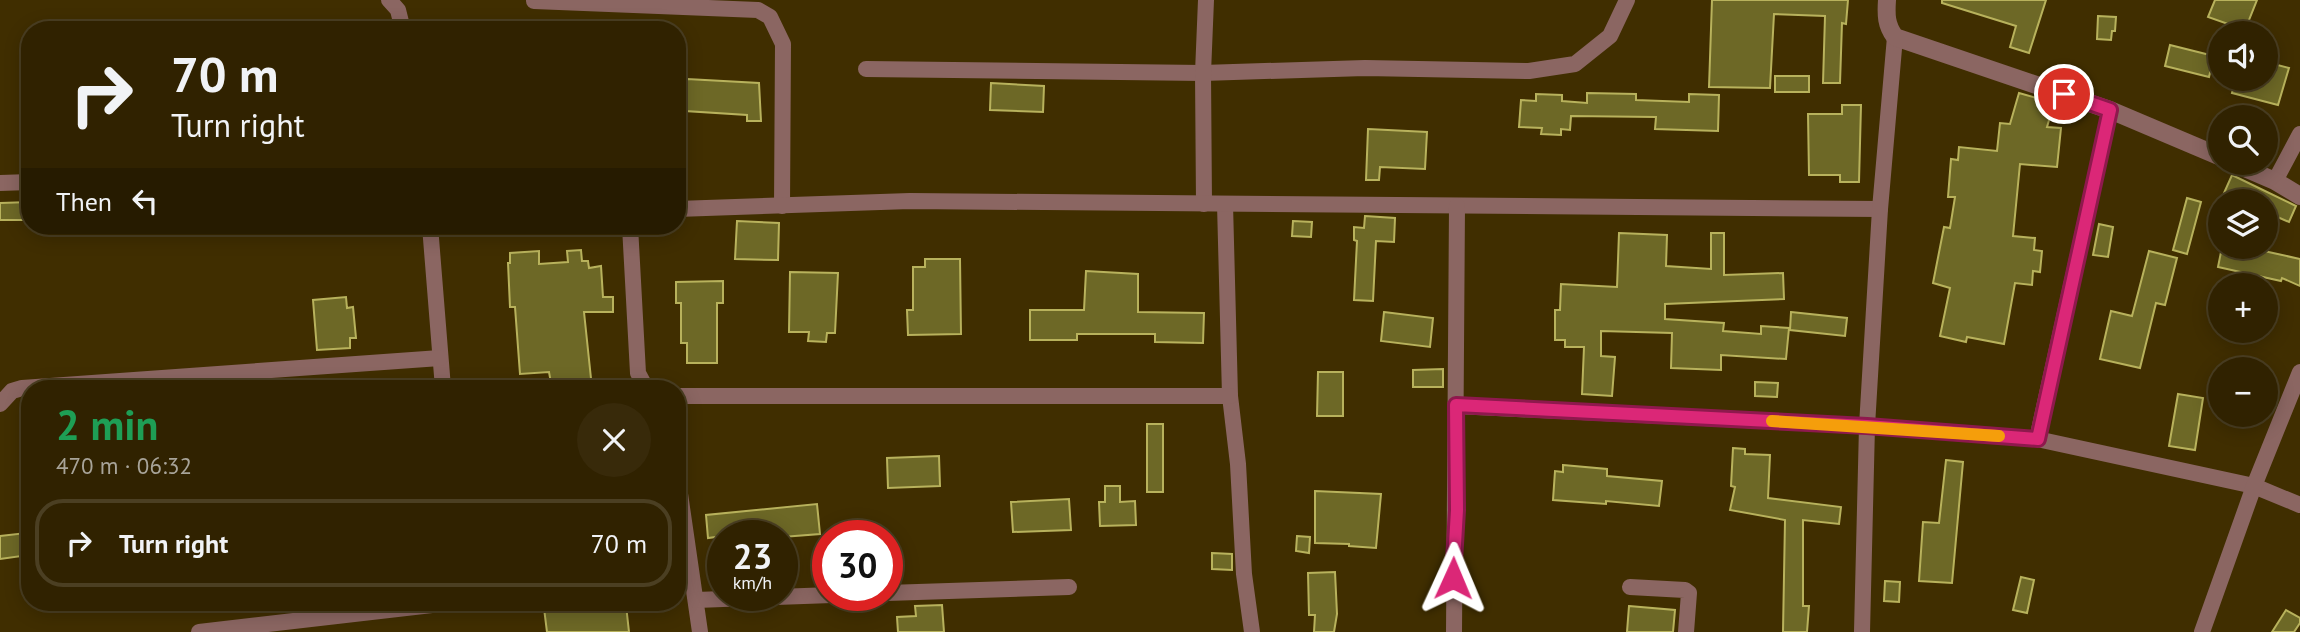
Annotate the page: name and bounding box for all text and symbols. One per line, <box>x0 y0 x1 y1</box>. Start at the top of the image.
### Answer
map controls <box>2208 21 2278 427</box>
button: sound <box>2208 21 2278 91</box>
text: 70 m <box>171 42 278 106</box>
icon: right <box>56 49 147 140</box>
pin <box>2034 64 2094 124</box>
icon: arrive <box>2045 75 2083 113</box>
text: Turn right <box>171 104 305 146</box>
button: search <box>2208 105 2278 175</box>
icon: left <box>126 182 164 220</box>
text: Then <box>56 185 112 218</box>
button: layers <box>2208 189 2278 259</box>
button: + <box>2208 273 2278 343</box>
button: − <box>2208 357 2278 427</box>
text: 2 min <box>56 397 158 452</box>
button: close <box>577 403 651 477</box>
text: 470 m · 06:32 <box>56 451 192 480</box>
speed limit sign: 30 <box>812 520 903 611</box>
icon: right <box>60 524 98 562</box>
text: Turn right <box>119 527 228 560</box>
text: 70 m <box>591 527 647 560</box>
text: 23 <box>733 533 772 579</box>
position arrow <box>1416 541 1490 615</box>
text: km/h <box>733 571 772 594</box>

